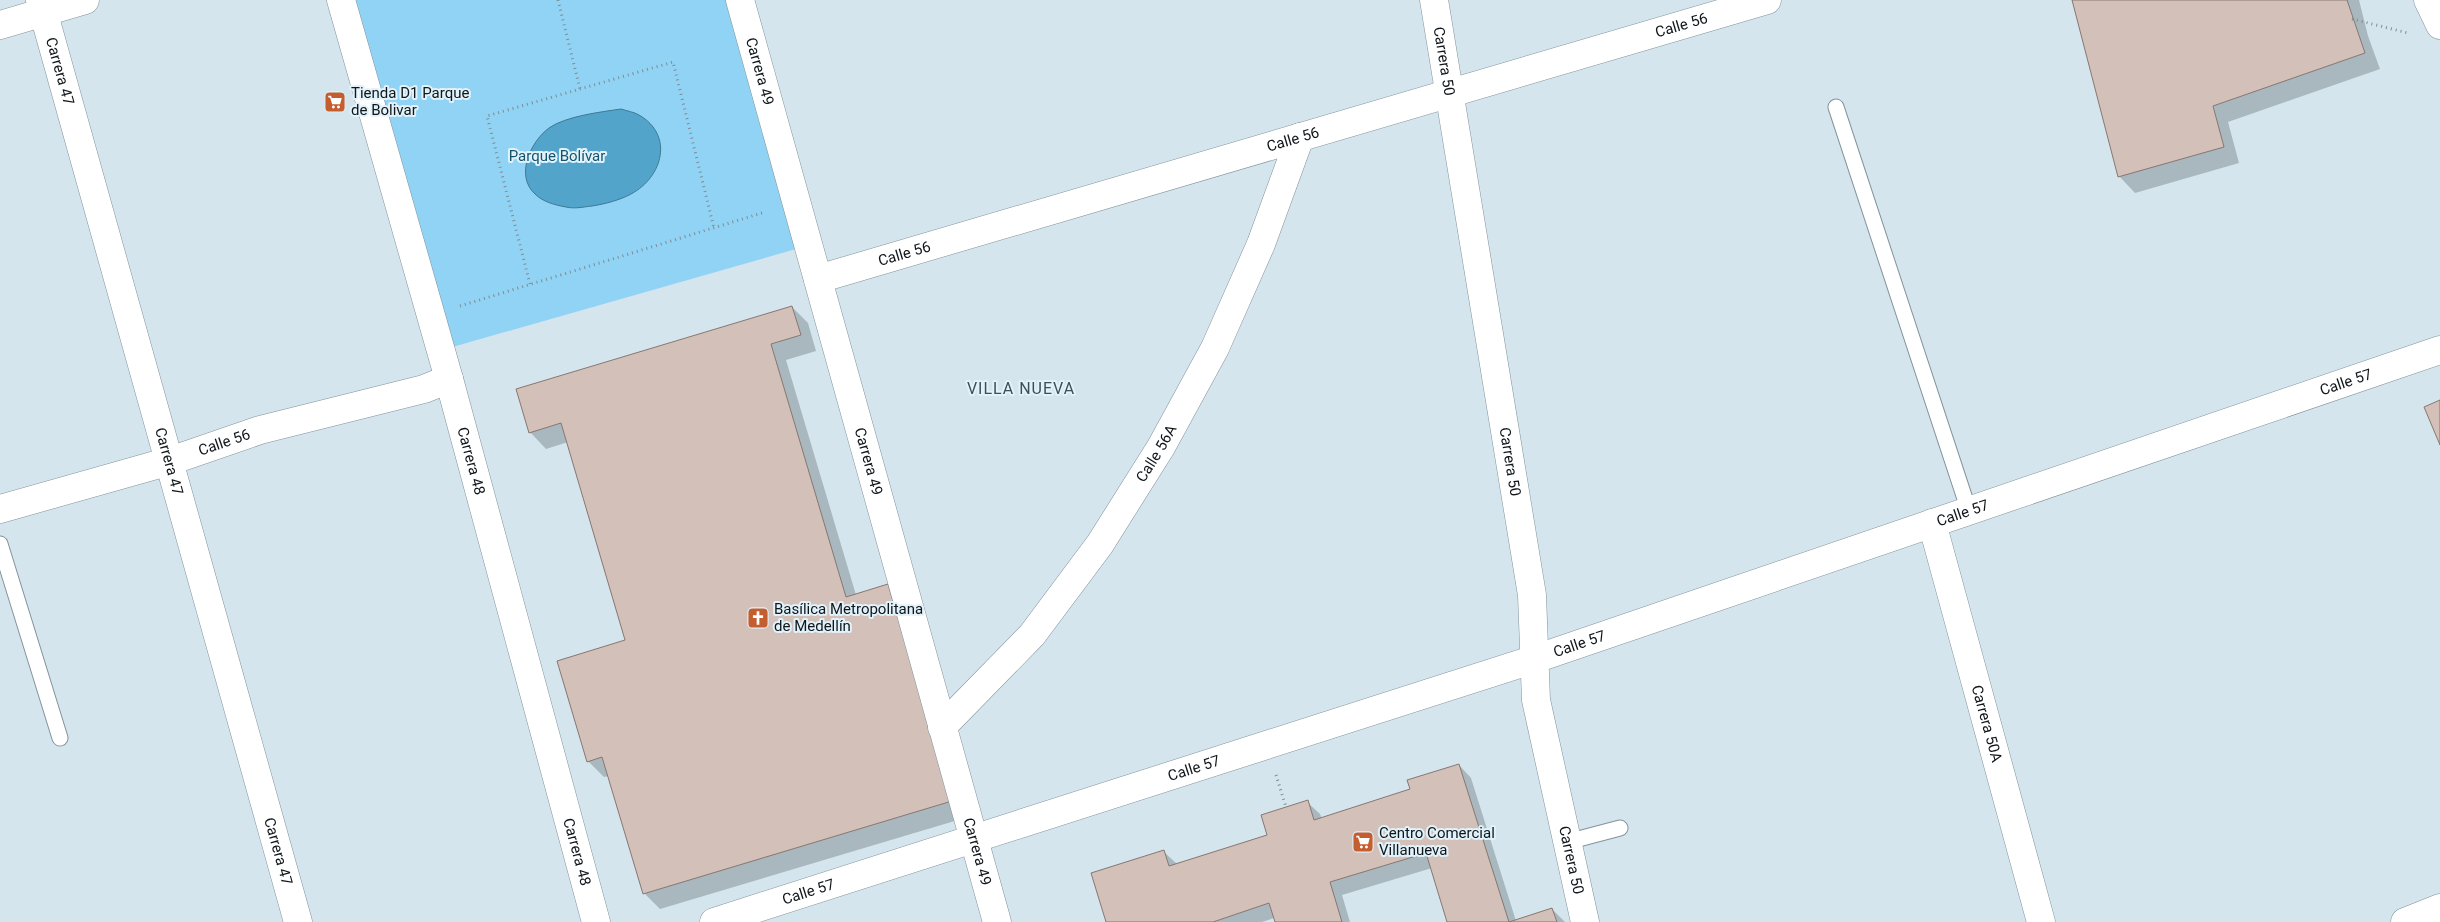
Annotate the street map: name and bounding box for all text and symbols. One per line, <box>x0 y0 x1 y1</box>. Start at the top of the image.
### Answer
street label: Calle 56 <box>1653 9 1710 41</box>
street label: Carrera 50 <box>1430 25 1459 97</box>
street label: Carrera 47 <box>42 35 78 107</box>
street label: Carrera 49 <box>742 35 778 107</box>
place label: Tienda D1 Parque de Bolivar <box>351 84 469 119</box>
supermarket icon: Tienda D1 Parque de Bolivar <box>323 90 347 114</box>
street label: Calle 56 <box>1265 123 1321 156</box>
park label: Parque Bolívar <box>509 147 605 165</box>
street label: Calle 56 <box>876 237 933 270</box>
street label: Calle 57 <box>2318 365 2374 399</box>
district label: VILLA NUEVA <box>967 379 1075 398</box>
street label: Calle 56A <box>1132 422 1180 485</box>
street label: Carrera 47 <box>151 425 187 497</box>
street label: Calle 56 <box>196 425 253 460</box>
street label: Carrera 48 <box>453 425 489 497</box>
street label: Carrera 49 <box>851 426 887 497</box>
street label: Carrera 50 <box>1496 426 1525 498</box>
street label: Calle 57 <box>1934 496 1991 530</box>
place label: Basílica Metropolitana de Medellín <box>774 600 923 635</box>
church icon: Basílica Metropolitana de Medellín <box>746 606 770 630</box>
street label: Calle 57 <box>1551 627 1608 661</box>
street label: Carrera 50A <box>1968 683 2006 764</box>
street label: Calle 57 <box>1166 751 1222 785</box>
street label: Carrera 47 <box>260 815 296 887</box>
street label: Carrera 48 <box>559 816 595 888</box>
street label: Carrera 49 <box>959 816 995 887</box>
place label: Centro Comercial Villanueva <box>1379 824 1495 859</box>
street label: Carrera 50 <box>1555 824 1588 896</box>
supermarket icon: Centro Comercial Villanueva <box>1351 830 1375 854</box>
street label: Calle 57 <box>780 875 837 909</box>

